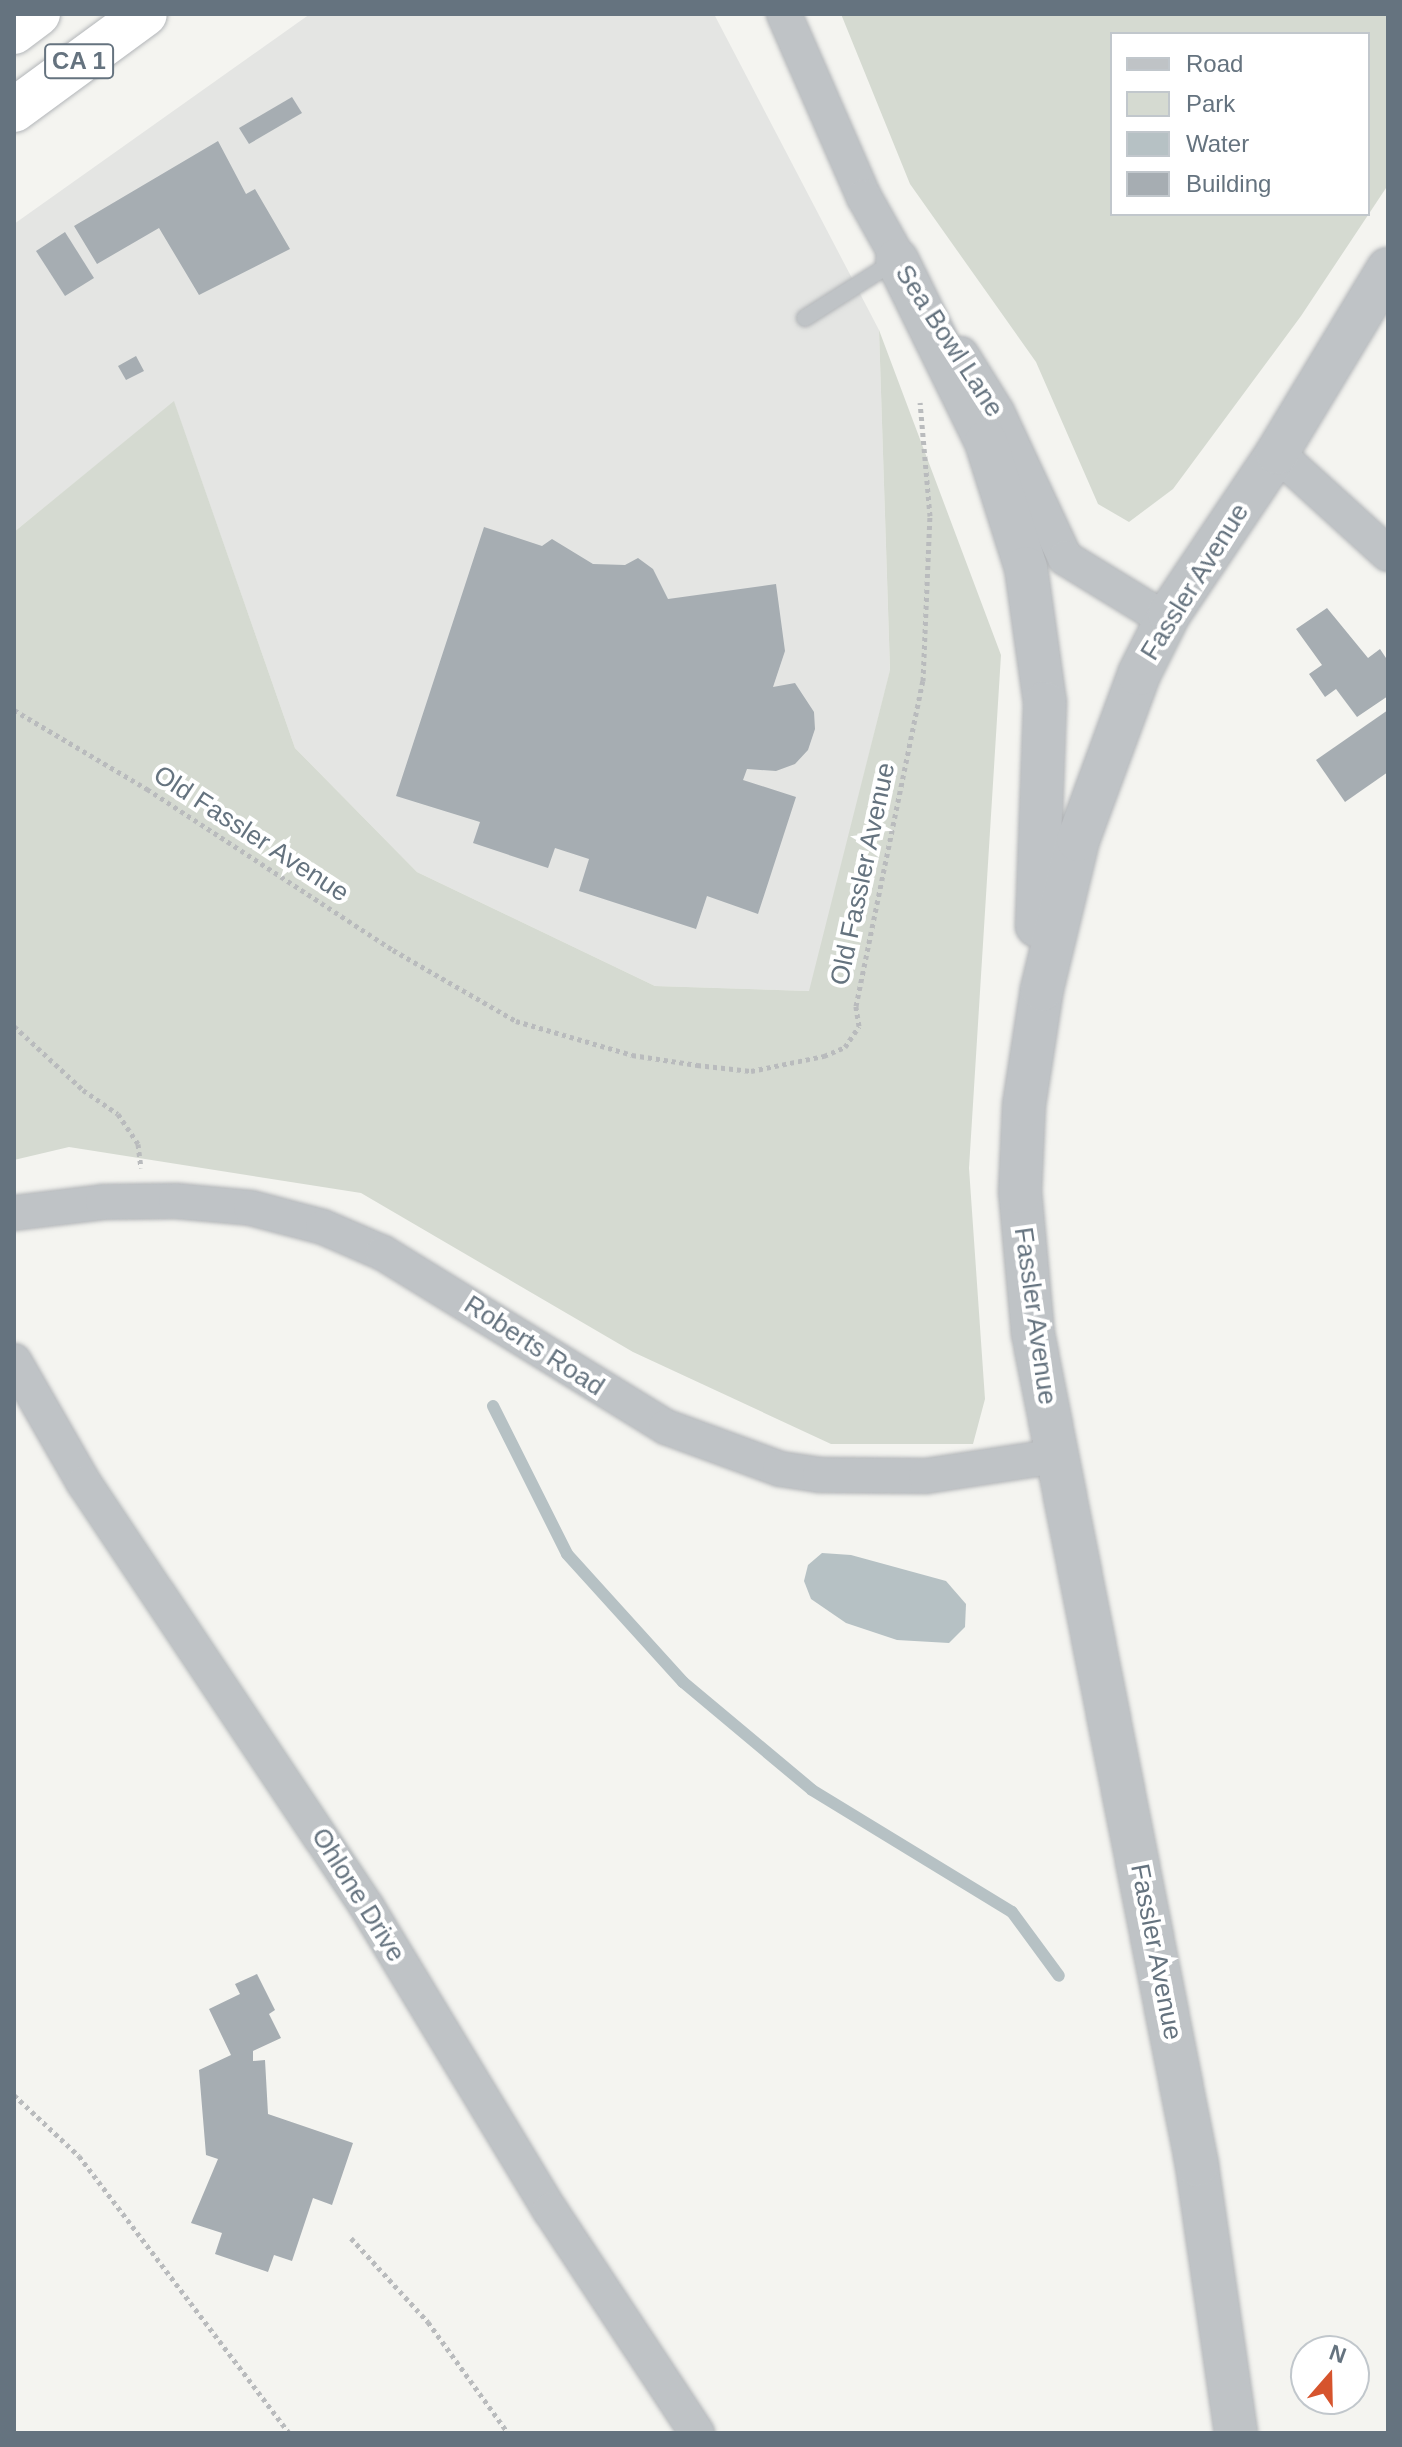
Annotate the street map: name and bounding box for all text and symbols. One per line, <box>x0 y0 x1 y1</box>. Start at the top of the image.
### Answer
legend <box>1110 32 1370 216</box>
road number: CA 1 <box>43 41 115 81</box>
text: Road <box>1186 50 1243 77</box>
text: Park <box>1186 90 1235 117</box>
text: Water <box>1186 130 1249 157</box>
text: Building <box>1186 170 1271 197</box>
street label: Sea Bowl Lane <box>888 259 1010 423</box>
street label: Fassler Avenue <box>1134 497 1256 667</box>
street label: Old Fassler Avenue <box>147 759 355 909</box>
street label: Old Fassler Avenue <box>824 759 902 989</box>
street label: Fassler Avenue <box>1007 1225 1063 1407</box>
street label: Roberts Road <box>458 1289 610 1403</box>
street label: Ohlone Drive <box>305 1822 411 1968</box>
street label: Fassler Avenue <box>1123 1861 1189 2043</box>
north arrow <box>1290 2335 1370 2415</box>
text: N <box>1326 2339 1349 2368</box>

